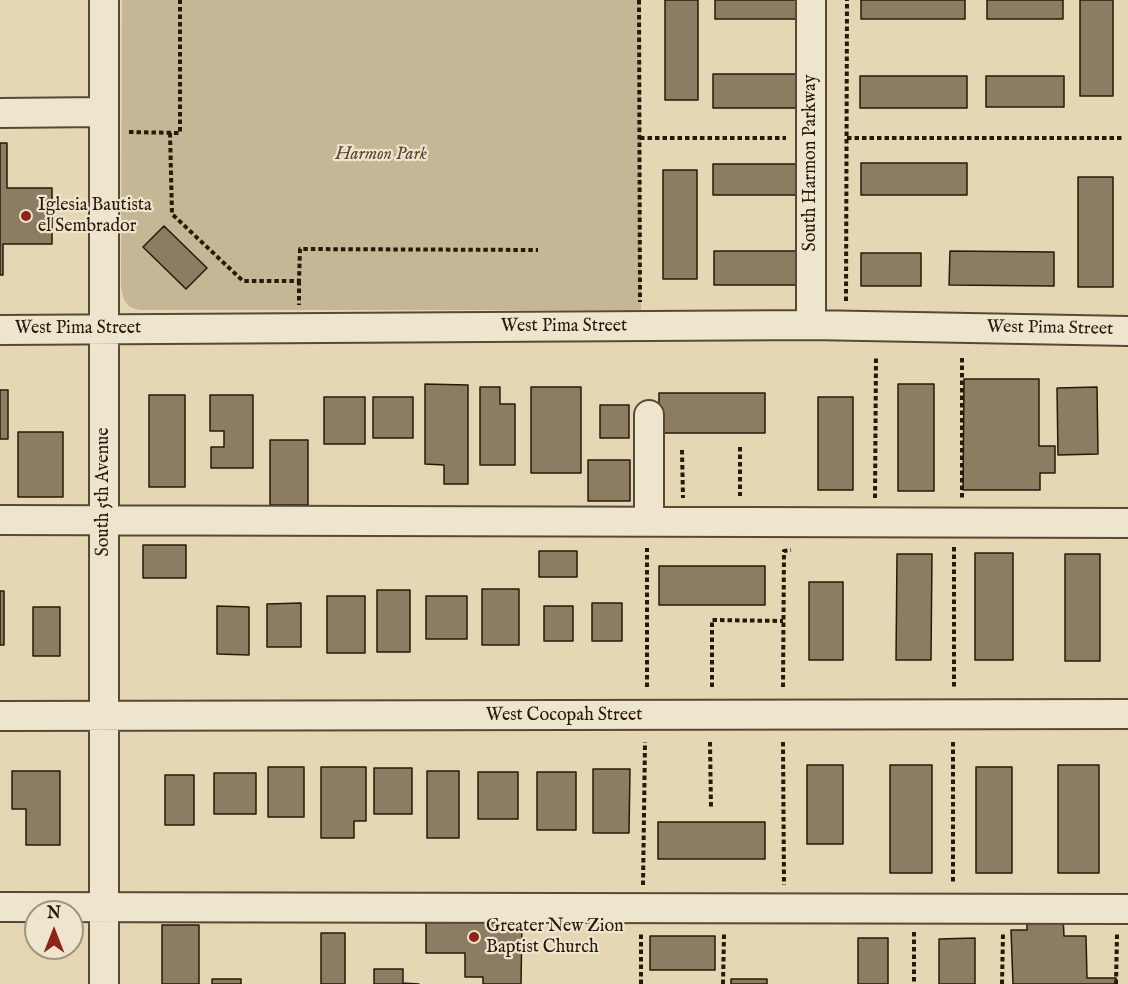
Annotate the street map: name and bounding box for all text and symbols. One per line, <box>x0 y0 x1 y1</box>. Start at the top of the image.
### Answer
street label: South Harmon Parkway <box>800 74 822 252</box>
park label: Harmon Park <box>335 144 427 166</box>
place label: Iglesia Bautista el Sembrador <box>38 195 152 238</box>
marker: Iglesia Bautista el Sembrador <box>19 209 33 223</box>
street label: West Pima Street <box>501 316 627 338</box>
street label: West Pima Street <box>987 317 1113 341</box>
street label: West Pima Street <box>15 318 141 340</box>
street label: South 5th Avenue <box>93 427 115 557</box>
street label: West Cocopah Street <box>486 705 642 727</box>
north arrow <box>24 900 84 960</box>
text: N <box>47 904 61 924</box>
place label: Greater New Zion Baptist Church <box>486 916 624 958</box>
marker: Greater New Zion Baptist Church <box>467 930 481 944</box>

